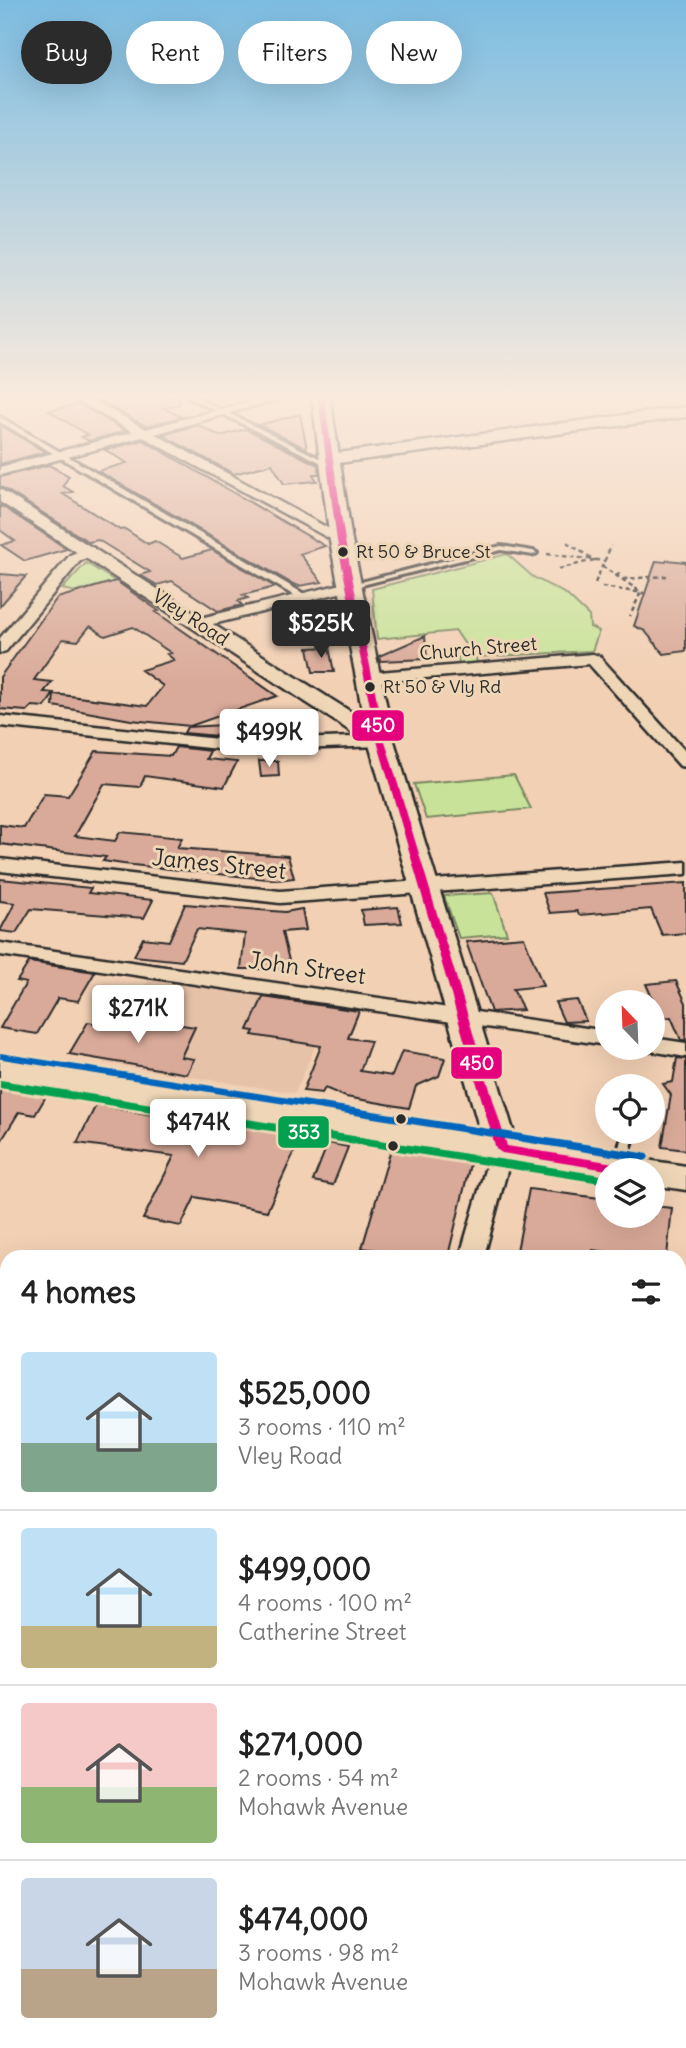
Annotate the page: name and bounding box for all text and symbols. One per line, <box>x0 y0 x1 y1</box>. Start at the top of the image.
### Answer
chip: Buy <box>21 21 112 84</box>
chip: Rent <box>126 21 224 84</box>
chip: Filters <box>238 21 352 84</box>
chip: New <box>366 21 462 84</box>
place label: Rt 50 & Bruce St <box>356 540 490 563</box>
marker: Rt 50 & Bruce St <box>336 545 350 559</box>
street label: Vley Road <box>148 583 234 651</box>
pin: $525K <box>272 600 370 660</box>
text: $525K <box>288 608 354 637</box>
street label: Church Street <box>418 631 538 665</box>
place label: Rt 50 & Vly Rd <box>383 675 501 698</box>
marker: Rt 50 & Vly Rd <box>363 680 377 694</box>
line badge: 450 <box>351 709 405 742</box>
pin: $499K <box>220 710 318 769</box>
text: 450 <box>361 713 395 737</box>
text: $499K <box>236 717 302 746</box>
street label: James Street <box>151 842 288 885</box>
street label: John Street <box>247 945 368 990</box>
pin: $271K <box>89 986 187 1045</box>
north arrow <box>595 990 665 1060</box>
map controls <box>595 990 665 1228</box>
text: $271K <box>108 993 168 1022</box>
line badge: 450 <box>450 1046 503 1080</box>
text: 450 <box>460 1051 494 1075</box>
button: locate <box>595 1074 665 1144</box>
pin: $474K <box>149 1100 247 1159</box>
text: $474K <box>166 1107 230 1136</box>
unlabelled marker <box>394 1112 408 1126</box>
line badge: 353 <box>277 1115 330 1149</box>
text: 353 <box>288 1120 320 1144</box>
unlabelled marker <box>386 1139 400 1153</box>
button: layers <box>595 1158 665 1228</box>
text: 4 homes <box>21 1273 136 1311</box>
icon: filters <box>627 1273 665 1311</box>
text: $525,000 <box>238 1374 371 1412</box>
icon: home <box>77 1380 161 1464</box>
text: 3 rooms · 110 m² <box>238 1412 406 1441</box>
text: Vley Road <box>238 1441 342 1470</box>
text: $499,000 <box>238 1550 371 1588</box>
icon: home <box>77 1556 161 1640</box>
text: 4 rooms · 100 m² <box>238 1588 412 1617</box>
text: Catherine Street <box>238 1617 407 1646</box>
text: $271,000 <box>238 1725 363 1763</box>
icon: home <box>77 1731 161 1815</box>
text: 2 rooms · 54 m² <box>238 1763 399 1792</box>
text: Mohawk Avenue <box>238 1792 408 1821</box>
text: $474,000 <box>238 1900 369 1938</box>
icon: home <box>77 1906 161 1990</box>
text: 3 rooms · 98 m² <box>238 1938 399 1967</box>
text: Mohawk Avenue <box>238 1967 408 1996</box>

